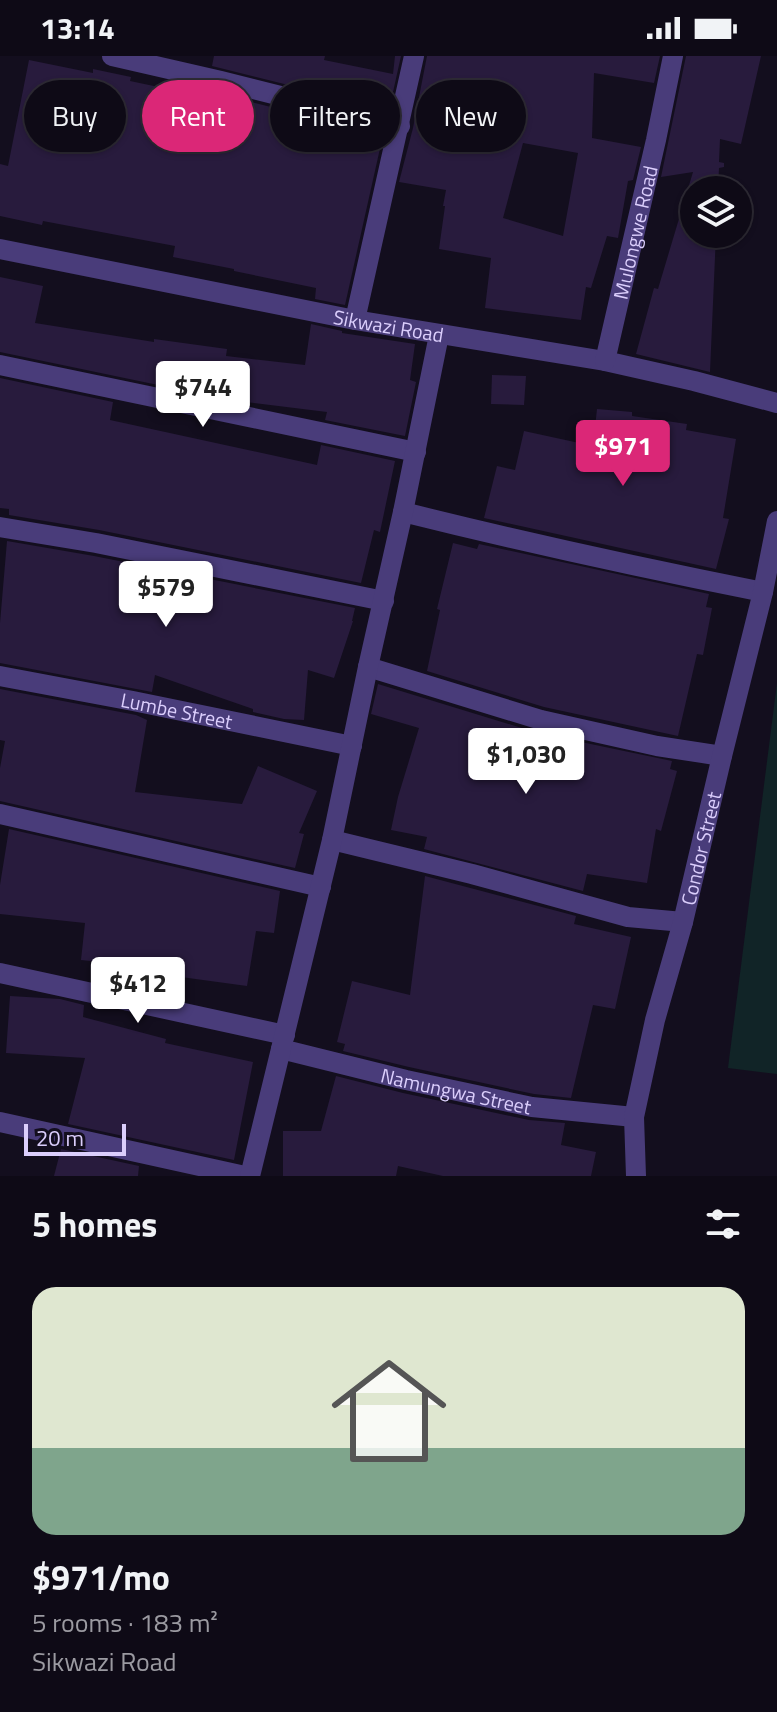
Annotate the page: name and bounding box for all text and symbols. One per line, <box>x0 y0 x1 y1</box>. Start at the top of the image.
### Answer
text: 13:14 <box>40 5 115 51</box>
chip: Buy <box>24 80 126 152</box>
chip: Rent <box>142 80 254 152</box>
chip: Filters <box>270 80 400 152</box>
chip: New <box>416 80 526 152</box>
street label: Mulongwe Road <box>604 162 665 302</box>
map controls <box>680 176 752 248</box>
button: layers <box>680 176 752 248</box>
street label: Sikwazi Road <box>331 301 446 350</box>
pin: $744 <box>156 361 250 429</box>
text: $744 <box>174 367 232 406</box>
pin: $971 <box>576 420 670 488</box>
text: $971 <box>594 426 652 465</box>
pin: $579 <box>119 561 213 629</box>
text: $579 <box>137 567 195 606</box>
street label: Lumbe Street <box>118 684 235 737</box>
pin: $1,030 <box>461 728 591 796</box>
text: $1,030 <box>486 734 566 773</box>
street label: Condor Street <box>672 788 729 908</box>
pin: $412 <box>91 957 185 1025</box>
text: $412 <box>109 963 167 1002</box>
street label: Namungwa Street <box>378 1059 534 1122</box>
scale bar <box>24 1120 126 1156</box>
text: 20 m <box>36 1121 84 1155</box>
text: 5 homes <box>32 1198 157 1250</box>
icon: filters <box>701 1202 745 1246</box>
icon: home <box>317 1339 461 1483</box>
text: $971/mo <box>32 1551 170 1603</box>
text: 5 rooms · 183 m² <box>32 1603 218 1642</box>
text: Sikwazi Road <box>32 1642 176 1681</box>

